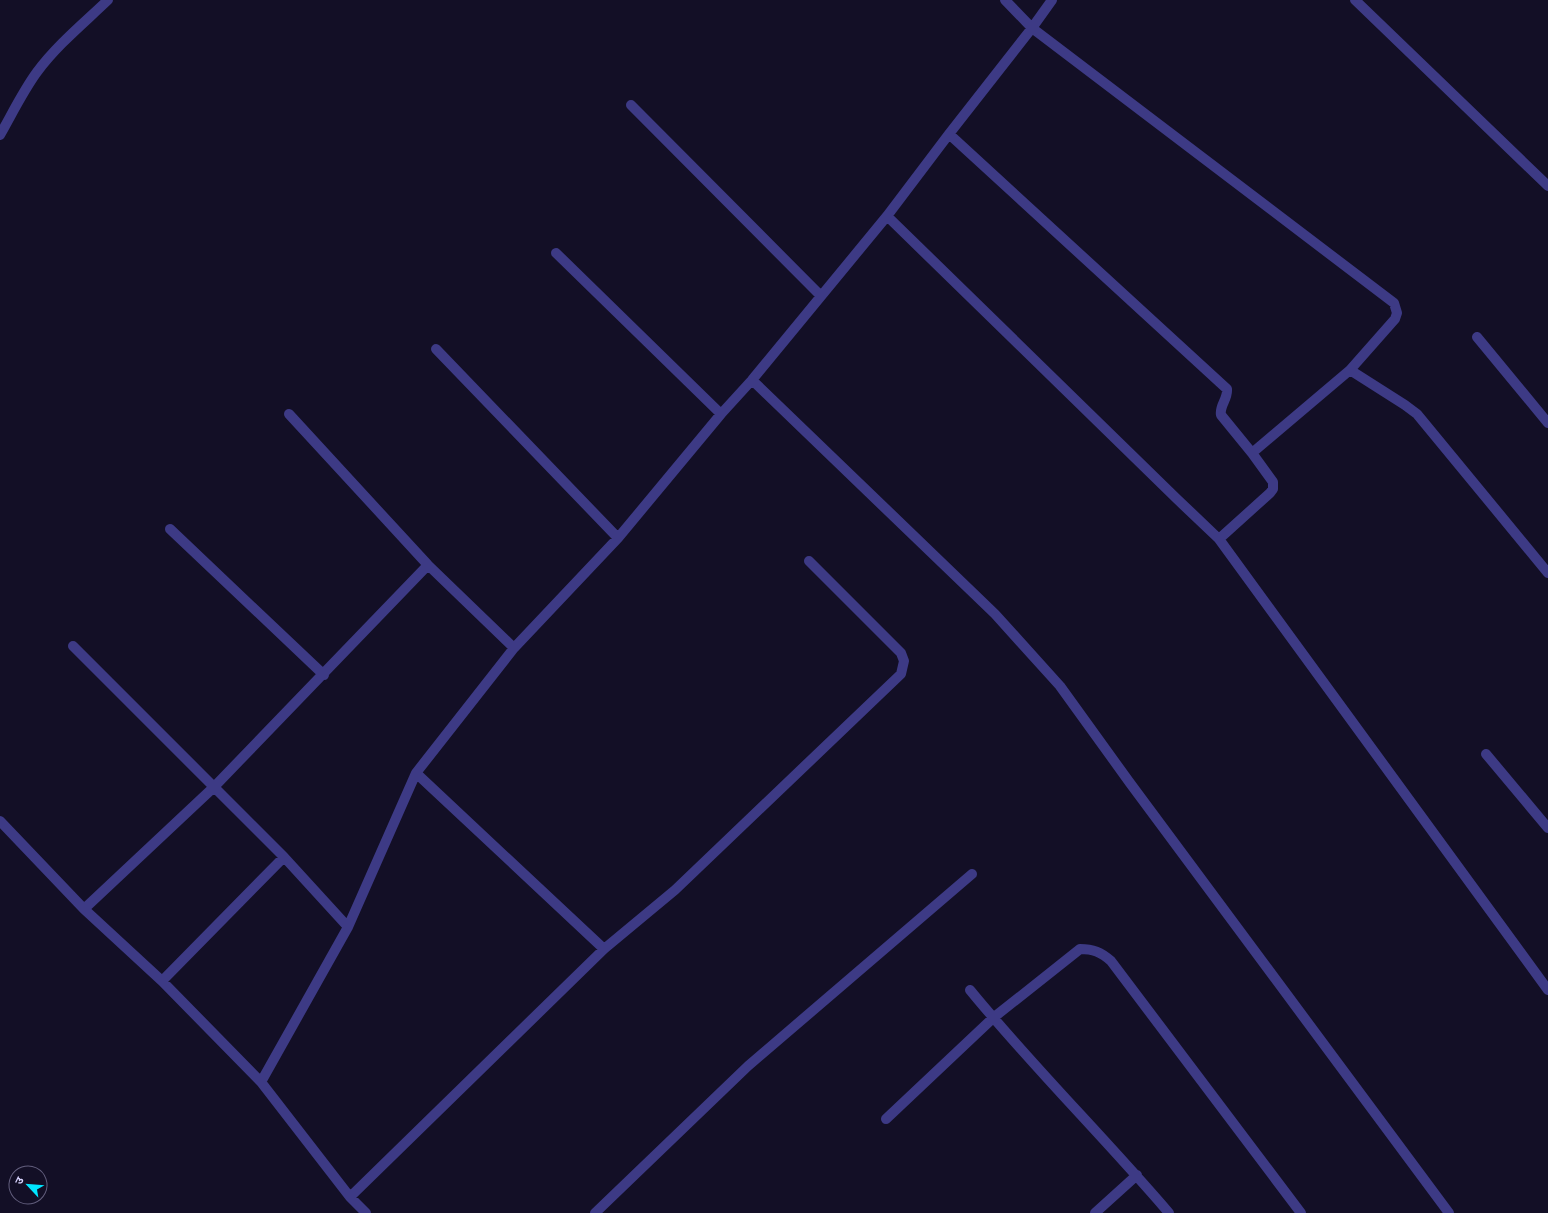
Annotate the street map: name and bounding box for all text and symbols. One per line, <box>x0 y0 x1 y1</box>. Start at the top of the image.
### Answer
north arrow <box>8 1165 48 1205</box>
text: उ <box>10 1174 27 1187</box>

